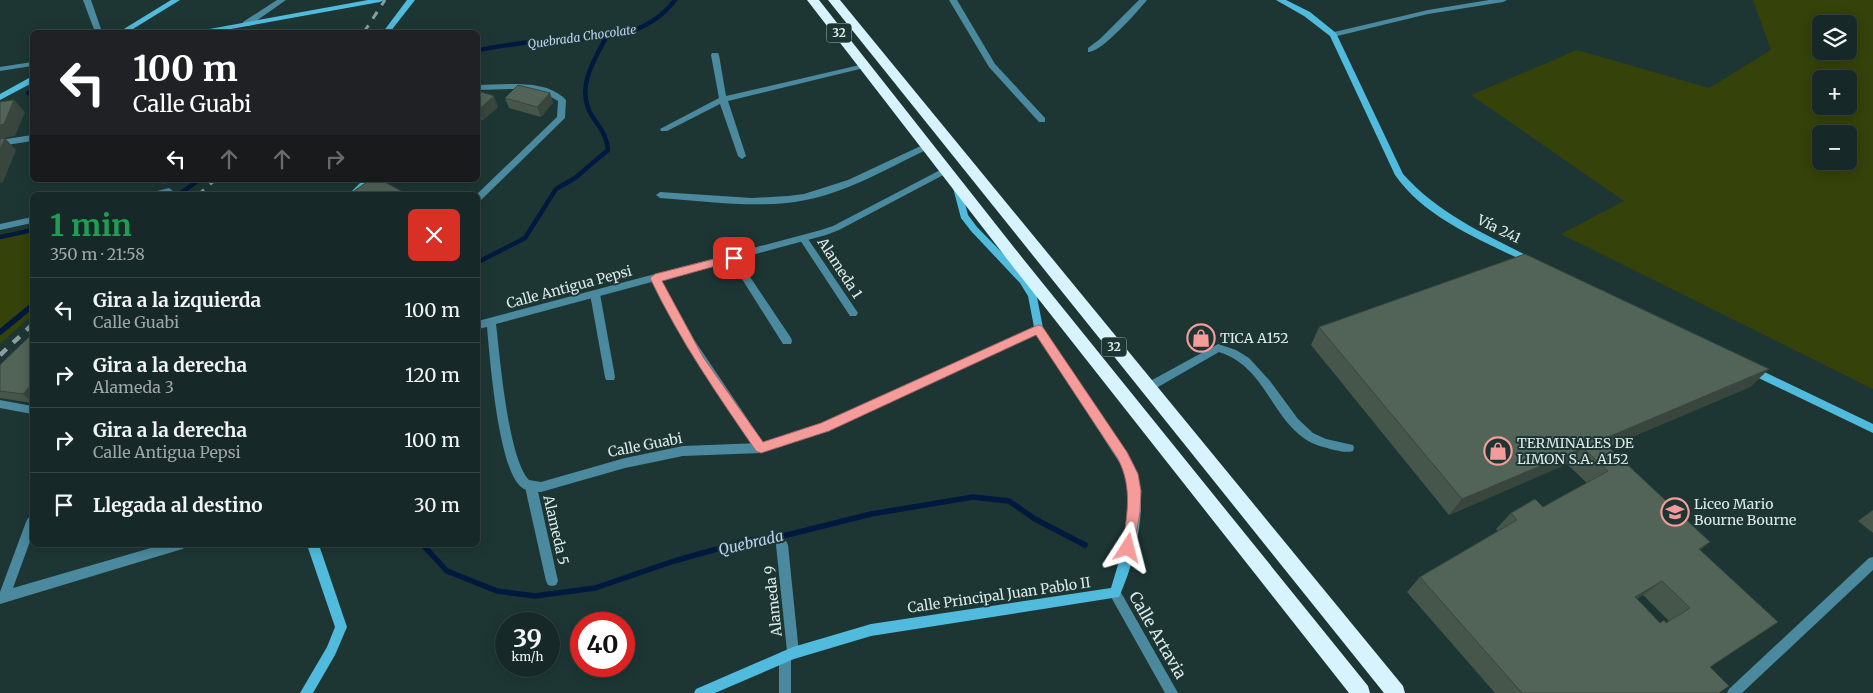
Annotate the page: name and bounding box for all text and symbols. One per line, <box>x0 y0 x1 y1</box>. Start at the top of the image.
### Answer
map controls <box>1812 15 1857 170</box>
button: layers <box>1812 15 1857 60</box>
water label: Quebrada Chocolate <box>527 21 637 52</box>
road number: 32 <box>826 23 852 42</box>
text: 100 m <box>133 47 238 91</box>
icon: left <box>50 50 115 115</box>
button: + <box>1812 70 1857 115</box>
text: Calle Guabi <box>133 90 251 118</box>
button: − <box>1812 125 1857 170</box>
icon: left <box>162 145 190 173</box>
icon: ahead <box>215 145 243 173</box>
icon: ahead <box>268 145 296 173</box>
icon: right <box>321 145 349 173</box>
text: 1 min <box>50 206 132 244</box>
button: close <box>408 209 460 261</box>
street label: Vía 241 <box>1473 210 1524 247</box>
street label: Alameda 1 <box>813 233 866 302</box>
pin <box>713 237 755 279</box>
text: 350 m · 21:58 <box>50 244 145 264</box>
icon: arrive <box>720 244 748 272</box>
street label: Calle Antigua Pepsi <box>504 261 634 312</box>
text: Gira a la izquierda <box>93 288 261 312</box>
icon: left <box>50 296 78 324</box>
text: 100 m <box>404 298 460 322</box>
text: Calle Guabi <box>93 312 179 332</box>
shop icon: TICA A152 <box>1186 323 1216 353</box>
place label: TICA A152 <box>1220 329 1289 347</box>
road number: 32 <box>1102 338 1126 357</box>
text: Gira a la derecha <box>93 353 247 377</box>
icon: right <box>50 361 78 389</box>
text: 120 m <box>405 363 460 387</box>
text: Alameda 3 <box>93 377 174 397</box>
text: Gira a la derecha <box>93 418 247 442</box>
icon: right <box>50 426 78 454</box>
text: 100 m <box>404 428 460 452</box>
street label: Calle Guabi <box>606 429 684 461</box>
place label: TERMINALES DE LIMON S.A. A152 <box>1517 434 1634 468</box>
shop icon: TERMINALES DE LIMON S.A. A152 <box>1483 436 1513 466</box>
text: Calle Antigua Pepsi <box>93 442 241 462</box>
icon: arrive <box>50 491 78 519</box>
street label: Alameda 5 <box>539 492 573 567</box>
text: Llegada al destino <box>93 493 263 517</box>
text: 30 m <box>414 493 460 517</box>
place label: Liceo Mario Bourne Bourne <box>1694 495 1796 529</box>
school or university icon: Liceo Mario Bourne Bourne <box>1660 497 1690 527</box>
position arrow <box>1101 521 1153 573</box>
water label: Quebrada <box>716 526 785 559</box>
street label: Alameda 9 <box>760 565 786 638</box>
street label: Calle Principal Juan Pablo II <box>906 573 1092 617</box>
street label: Calle Artavia <box>1125 588 1191 683</box>
speed limit sign: 40 <box>570 612 635 677</box>
text: 39 <box>513 622 542 654</box>
text: km/h <box>512 649 543 664</box>

